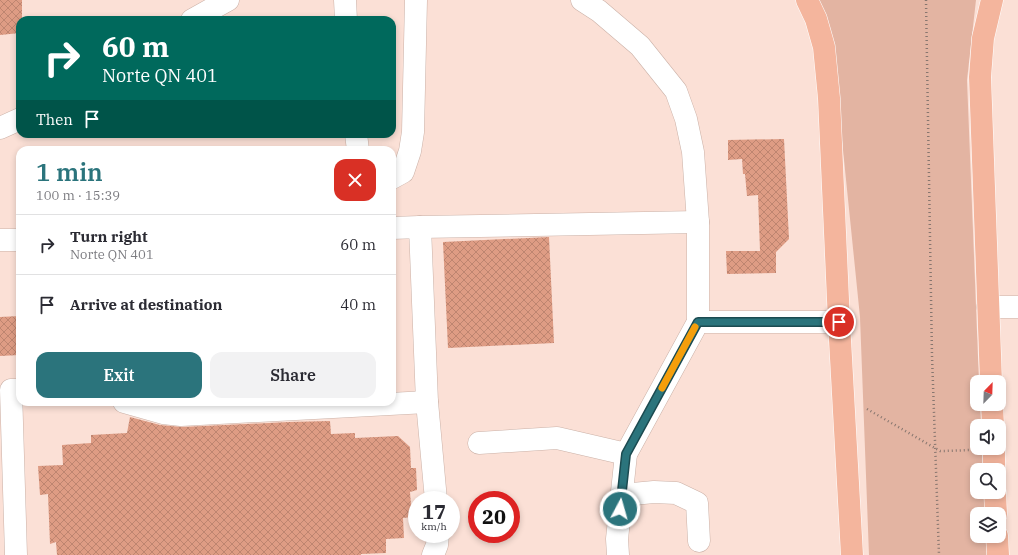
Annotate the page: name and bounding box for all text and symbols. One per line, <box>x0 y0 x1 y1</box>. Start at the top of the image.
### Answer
text: 60 m <box>102 28 169 65</box>
icon: right <box>36 32 88 84</box>
text: Norte QN 401 <box>102 64 218 87</box>
icon: arrive <box>81 108 103 130</box>
text: Then <box>36 110 73 129</box>
text: 1 min <box>36 156 103 188</box>
button: close <box>334 159 376 201</box>
text: 100 m · 15:39 <box>36 187 120 204</box>
text: Turn right <box>70 227 148 246</box>
icon: right <box>36 234 58 256</box>
text: 60 m <box>340 235 376 254</box>
text: Norte QN 401 <box>70 246 154 263</box>
icon: arrive <box>36 294 58 316</box>
text: Arrive at destination <box>70 295 222 314</box>
text: 40 m <box>340 295 376 314</box>
pin <box>822 305 856 339</box>
icon: arrive <box>828 311 850 333</box>
button: Exit <box>36 352 202 398</box>
button: Share <box>210 352 376 398</box>
north arrow <box>970 375 1006 411</box>
map controls <box>970 375 1006 543</box>
button: sound <box>970 419 1006 455</box>
button: search <box>970 463 1006 499</box>
position arrow <box>599 488 641 530</box>
speed limit sign: 20 <box>468 491 520 543</box>
text: 17 <box>422 498 446 525</box>
button: layers <box>970 507 1006 543</box>
text: km/h <box>421 520 447 533</box>

